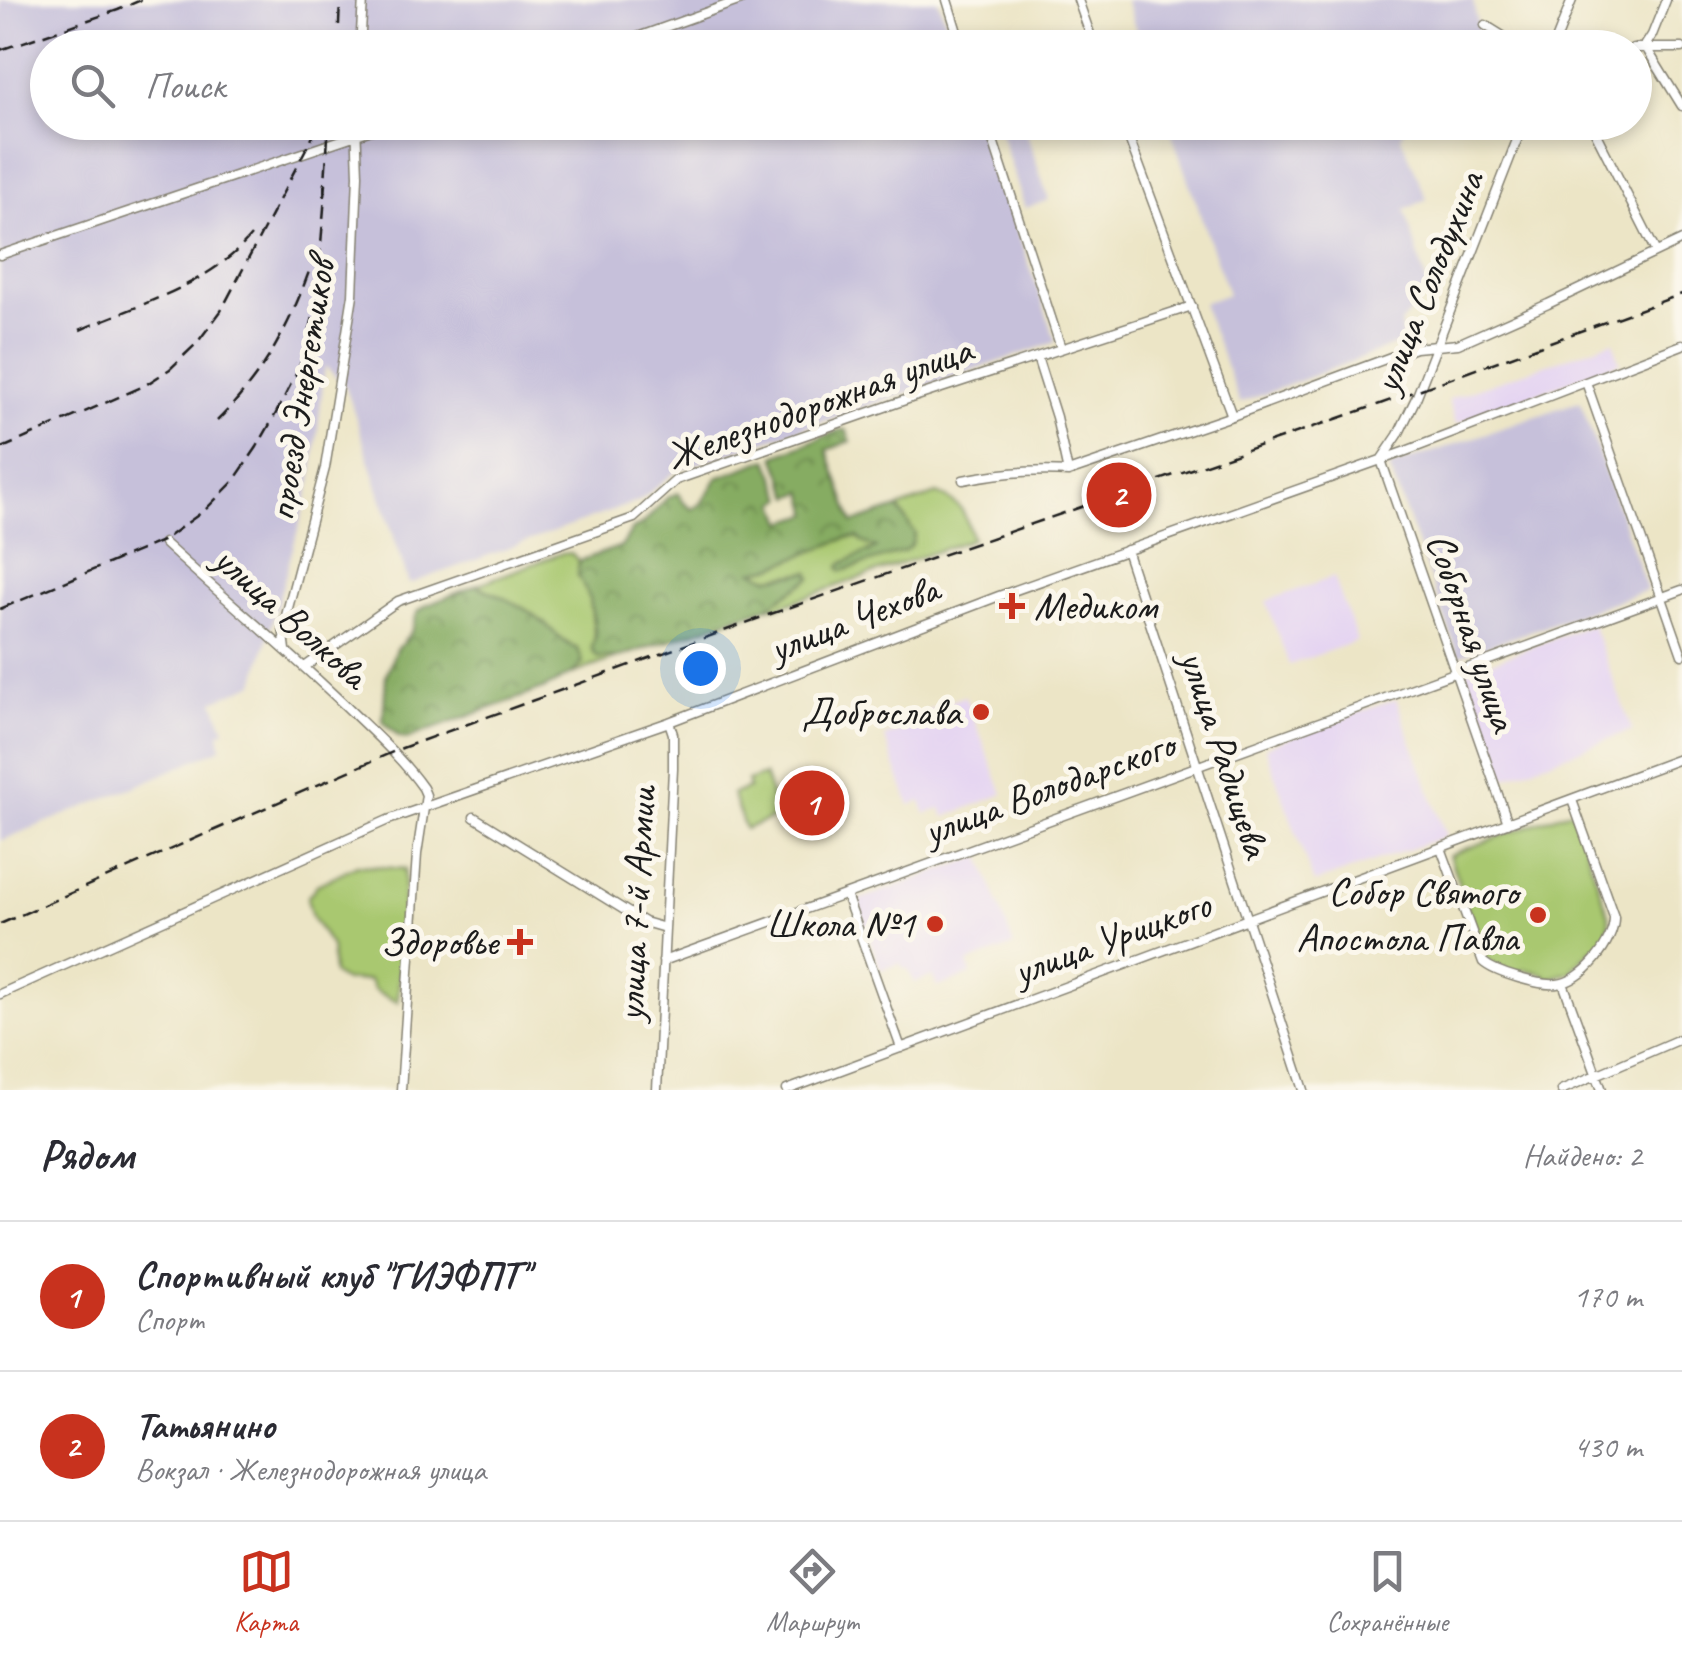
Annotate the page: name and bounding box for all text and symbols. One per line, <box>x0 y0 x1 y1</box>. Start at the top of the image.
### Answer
search box <box>30 30 1652 140</box>
icon: search <box>65 58 120 113</box>
text: Поиск <box>145 62 225 109</box>
street label: улица Солодухина <box>1360 161 1496 402</box>
street label: проезд Энергетиков <box>256 247 348 524</box>
street label: Железнодорожная улица <box>659 324 981 482</box>
pin: 2 <box>1086 458 1152 532</box>
street label: Соборная улица <box>1415 526 1530 740</box>
street label: улица Волкова <box>202 533 381 702</box>
street label: улица Чехова <box>761 563 949 675</box>
place label: Медиком <box>1034 581 1160 631</box>
marker: Медиком <box>999 593 1025 619</box>
your location <box>675 643 726 694</box>
street label: улица Радищева <box>1168 643 1283 866</box>
place label: Доброслава <box>802 687 964 737</box>
marker: Доброслава <box>970 701 992 723</box>
street label: улица Володарского <box>915 718 1185 857</box>
pin: 1 <box>780 766 844 840</box>
street label: улица 7-й Армии <box>605 783 667 1025</box>
place label: Собор Святого Апостола Павла <box>1297 867 1522 963</box>
street label: улица Урицкого <box>1005 879 1219 997</box>
place label: Школа №1 <box>766 899 917 949</box>
marker: Собор Святого Апостола Павла <box>1527 904 1549 926</box>
marker: Школа №1 <box>924 913 946 935</box>
place label: Здоровье <box>380 917 501 967</box>
marker: Здоровье <box>507 929 533 955</box>
text: Рядом <box>40 1129 134 1182</box>
text: Найдено: 2 <box>1523 1135 1642 1176</box>
text: Спортивный клуб "ГИЭФПТ" <box>135 1252 529 1299</box>
text: 1 <box>65 1276 80 1317</box>
text: 170 m <box>1573 1276 1642 1317</box>
text: Спорт <box>135 1299 204 1340</box>
text: Татьянино <box>135 1402 275 1449</box>
text: 2 <box>65 1426 80 1467</box>
text: 430 m <box>1573 1426 1642 1467</box>
text: Вокзал · Железнодорожная улица <box>135 1449 486 1490</box>
tab: Карта <box>234 1544 298 1639</box>
tab: Маршрут <box>766 1544 858 1639</box>
tab: Сохранённые <box>1326 1544 1448 1639</box>

